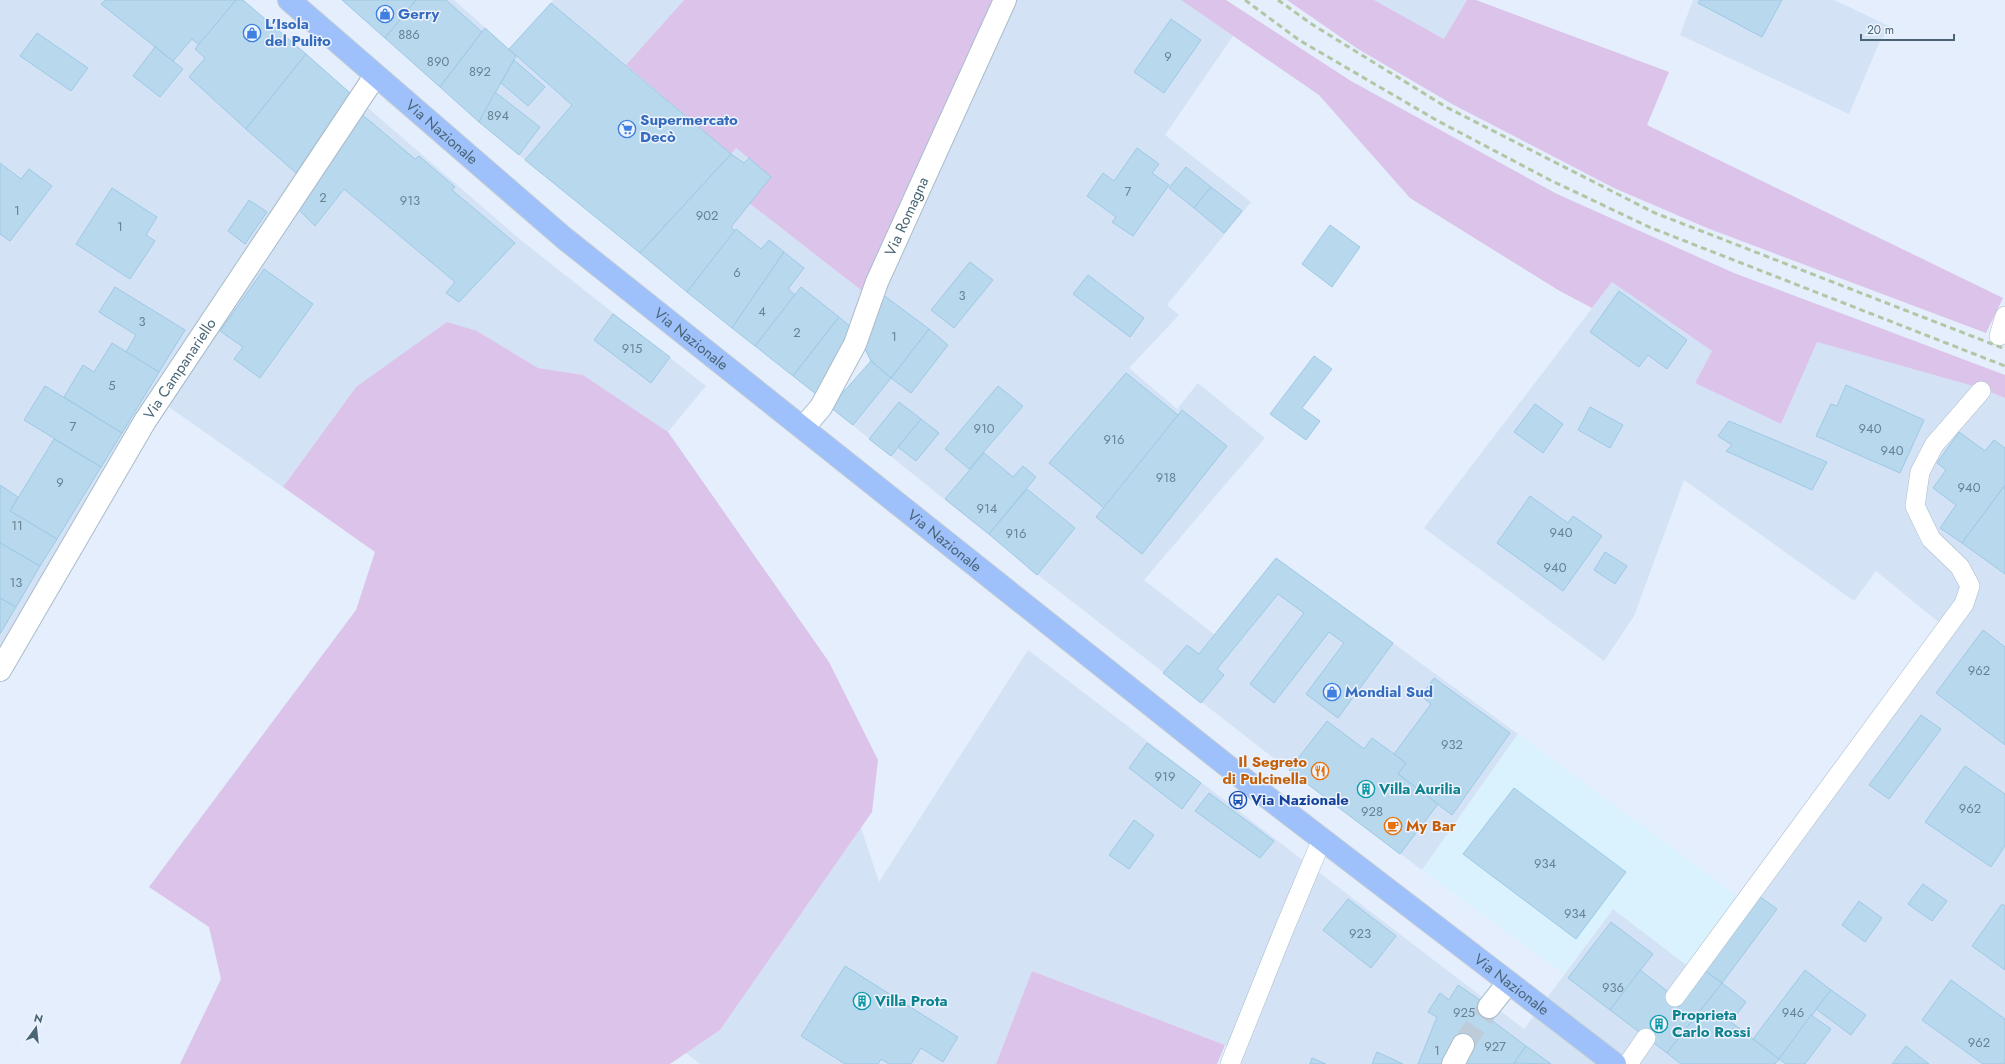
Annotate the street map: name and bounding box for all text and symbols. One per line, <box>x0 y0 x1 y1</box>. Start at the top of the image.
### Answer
place label: Gerry <box>398 3 440 25</box>
shop icon: Gerry <box>375 4 395 24</box>
place label: L'Isola del Pulito <box>265 13 331 52</box>
scale bar <box>1861 16 1954 42</box>
text: 20 m <box>1867 21 1894 39</box>
shop icon: L'Isola del Pulito <box>242 23 262 43</box>
house number: 886 <box>398 25 420 44</box>
house number: 9 <box>1164 47 1172 66</box>
house number: 890 <box>427 52 449 71</box>
house number: 892 <box>469 62 491 81</box>
street label: Via Nazionale <box>401 95 483 170</box>
house number: 894 <box>487 106 510 125</box>
place label: Supermercato Decò <box>640 109 738 148</box>
supermarket icon: Supermercato Decò <box>617 119 637 139</box>
street label: Via Romagna <box>879 173 934 260</box>
house number: 7 <box>1125 182 1132 201</box>
house number: 2 <box>319 188 327 207</box>
house number: 913 <box>400 191 420 210</box>
house number: 1 <box>14 201 20 220</box>
house number: 902 <box>696 206 718 225</box>
house number: 1 <box>117 217 123 236</box>
house number: 6 <box>733 263 741 282</box>
house number: 3 <box>958 286 966 305</box>
house number: 4 <box>758 302 766 321</box>
street label: Via Nazionale <box>649 303 733 376</box>
house number: 3 <box>138 312 146 331</box>
street label: Via Campanariello <box>138 314 222 424</box>
house number: 2 <box>793 323 801 342</box>
house number: 1 <box>891 327 897 346</box>
house number: 915 <box>622 339 642 358</box>
house number: 5 <box>108 376 116 395</box>
house number: 7 <box>70 417 77 436</box>
house number: 910 <box>973 419 995 438</box>
house number: 940 <box>1859 419 1882 438</box>
house number: 916 <box>1104 430 1124 449</box>
house number: 940 <box>1881 441 1904 460</box>
house number: 918 <box>1156 468 1176 487</box>
house number: 9 <box>56 473 64 492</box>
house number: 940 <box>1958 478 1981 497</box>
house number: 914 <box>977 499 998 518</box>
street label: Via Nazionale <box>903 504 987 578</box>
house number: 11 <box>11 516 23 535</box>
house number: 940 <box>1550 523 1573 542</box>
house number: 916 <box>1006 524 1026 543</box>
house number: 940 <box>1544 558 1567 577</box>
house number: 13 <box>10 573 22 592</box>
house number: 962 <box>1968 661 1990 680</box>
place label: Mondial Sud <box>1345 681 1433 703</box>
shop icon: Mondial Sud <box>1322 682 1342 702</box>
house number: 932 <box>1441 735 1463 754</box>
place label: Il Segreto di Pulcinella <box>1222 751 1307 790</box>
restaurant icon: Il Segreto di Pulcinella <box>1310 761 1330 781</box>
house number: 919 <box>1155 767 1175 786</box>
place label: Villa Aurilia <box>1378 778 1461 800</box>
building icon: Villa Aurilia <box>1356 779 1376 799</box>
place label: Via Nazionale <box>1250 789 1349 811</box>
bus stop icon: Via Nazionale <box>1228 790 1248 810</box>
house number: 962 <box>1959 799 1981 818</box>
house number: 928 <box>1361 802 1383 821</box>
place label: My Bar <box>1406 815 1457 837</box>
cafe icon: My Bar <box>1383 816 1403 836</box>
house number: 934 <box>1534 854 1557 873</box>
house number: 934 <box>1564 904 1587 923</box>
house number: 923 <box>1349 924 1371 943</box>
street label: Via Nazionale <box>1469 949 1554 1021</box>
house number: 936 <box>1602 978 1624 997</box>
place label: Villa Prota <box>874 990 948 1012</box>
building icon: Villa Prota <box>852 991 872 1011</box>
house number: 925 <box>1453 1003 1475 1022</box>
house number: 946 <box>1782 1003 1804 1022</box>
place label: Proprieta Carlo Rossi <box>1672 1004 1751 1043</box>
north arrow <box>16 1008 56 1048</box>
text: N <box>32 1009 45 1027</box>
building icon: Proprieta Carlo Rossi <box>1649 1014 1669 1034</box>
house number: 962 <box>1968 1033 1990 1052</box>
house number: 927 <box>1484 1037 1506 1056</box>
house number: 1 <box>1434 1041 1440 1060</box>

